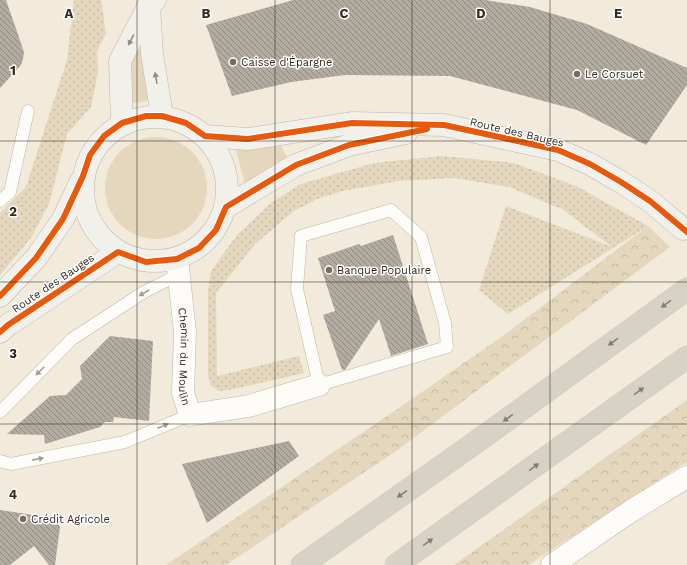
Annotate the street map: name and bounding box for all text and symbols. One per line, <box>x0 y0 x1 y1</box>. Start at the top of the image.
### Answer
text: A <box>65 6 74 21</box>
text: B <box>202 6 211 21</box>
text: C <box>340 6 349 21</box>
text: D <box>476 6 486 21</box>
text: E <box>614 6 622 21</box>
one-way arrow <box>128 34 134 46</box>
place label: Caisse d'Épargne <box>241 55 332 69</box>
marker: Caisse d'Épargne <box>228 57 238 67</box>
text: 1 <box>10 63 16 78</box>
place label: Le Corsuet <box>585 68 644 81</box>
marker: Le Corsuet <box>572 69 582 79</box>
one-way arrow <box>152 72 158 84</box>
street label: Route des Bauges <box>469 115 565 150</box>
text: 2 <box>9 204 17 219</box>
street label: Route des Bauges <box>10 251 97 316</box>
place label: Banque Populaire <box>337 264 431 277</box>
marker: Banque Populaire <box>324 265 334 275</box>
one-way arrow <box>138 290 150 297</box>
one-way arrow <box>661 300 671 308</box>
street label: Chemin du Moulin <box>175 307 193 407</box>
one-way arrow <box>608 338 619 347</box>
text: 3 <box>9 346 17 361</box>
one-way arrow <box>35 366 45 376</box>
one-way arrow <box>634 387 645 395</box>
one-way arrow <box>503 414 513 422</box>
one-way arrow <box>158 423 170 429</box>
one-way arrow <box>32 455 44 461</box>
one-way arrow <box>528 463 539 471</box>
text: 4 <box>9 487 18 502</box>
one-way arrow <box>397 490 407 498</box>
place label: Crédit Agricole <box>31 513 110 526</box>
marker: Crédit Agricole <box>18 514 28 524</box>
one-way arrow <box>423 538 433 546</box>

